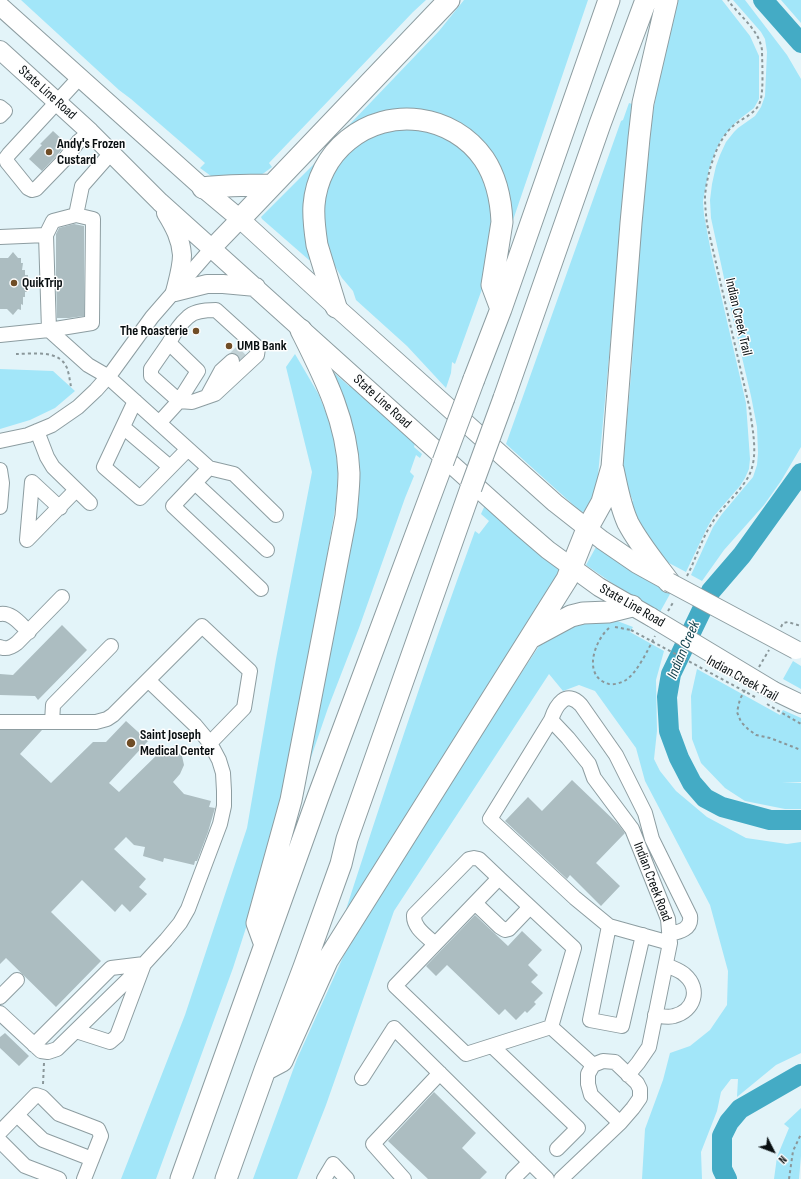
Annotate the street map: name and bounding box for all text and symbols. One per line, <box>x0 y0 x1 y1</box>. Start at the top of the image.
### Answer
street label: State Line Road <box>14 62 80 124</box>
place label: Andy's Frozen Custard <box>57 136 125 168</box>
marker: Andy's Frozen Custard <box>44 147 54 157</box>
place label: QuikTrip <box>22 275 63 291</box>
street label: Indian Creek Trail <box>721 276 755 358</box>
marker: QuikTrip <box>9 278 19 288</box>
place label: The Roasterie <box>120 323 188 339</box>
marker: The Roasterie <box>191 326 201 336</box>
place label: UMB Bank <box>237 338 287 354</box>
marker: UMB Bank <box>224 341 234 351</box>
street label: State Line Road <box>349 371 415 433</box>
street label: State Line Road <box>596 581 668 631</box>
water label: Indian Creek <box>664 618 704 682</box>
street label: Indian Creek Trail <box>703 652 781 706</box>
place label: Saint Joseph Medical Center <box>140 727 215 760</box>
marker: Saint Joseph Medical Center <box>125 737 137 749</box>
street label: Indian Creek Road <box>629 840 675 924</box>
north arrow <box>753 1131 793 1171</box>
text: N <box>775 1153 789 1166</box>

